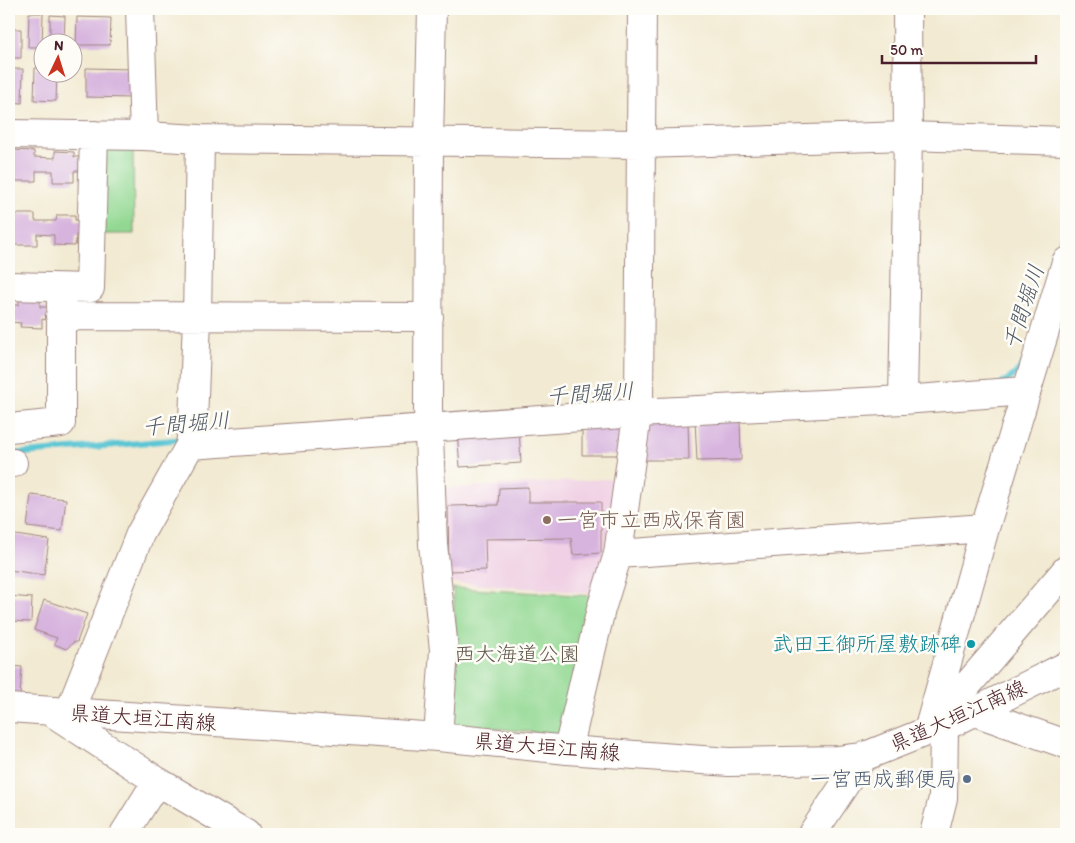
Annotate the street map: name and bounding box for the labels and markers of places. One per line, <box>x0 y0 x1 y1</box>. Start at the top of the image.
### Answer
place label: 一宮市立西成保育園 <box>557 507 746 532</box>
marker: 一宮市立西成保育園 <box>541 514 553 526</box>
place label: 武田王御所屋敷跡碑 <box>772 631 961 656</box>
marker: 武田王御所屋敷跡碑 <box>965 638 977 650</box>
place label: 一宮西成郵便局 <box>810 766 957 791</box>
marker: 一宮西成郵便局 <box>961 773 973 785</box>

